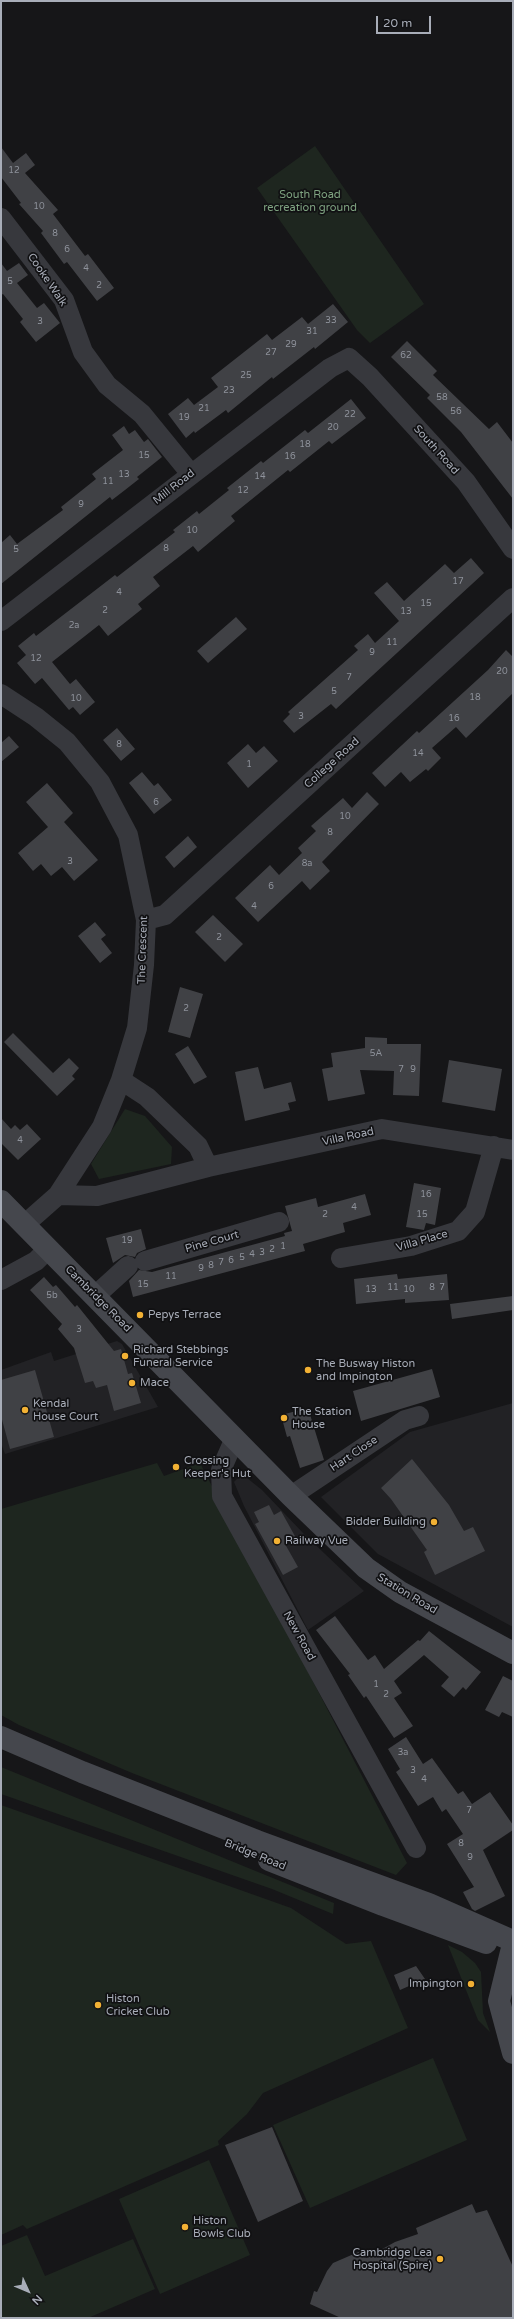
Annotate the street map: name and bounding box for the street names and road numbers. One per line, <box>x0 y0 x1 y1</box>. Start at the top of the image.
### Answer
street label: Cooke Walk <box>24 251 70 309</box>
street label: South Road <box>410 423 462 477</box>
street label: Mill Road <box>151 467 197 507</box>
street label: College Road <box>302 735 362 791</box>
street label: The Crescent <box>135 916 151 984</box>
street label: Villa Road <box>321 1125 375 1149</box>
street label: Villa Place <box>395 1227 449 1255</box>
street label: Pine Court <box>184 1228 240 1256</box>
street label: Cambridge Road <box>62 1263 134 1335</box>
street label: Hart Close <box>328 1433 380 1475</box>
street label: Station Road <box>375 1571 439 1617</box>
street label: New Road <box>280 1609 318 1663</box>
street label: Bridge Road <box>222 1837 288 1873</box>

